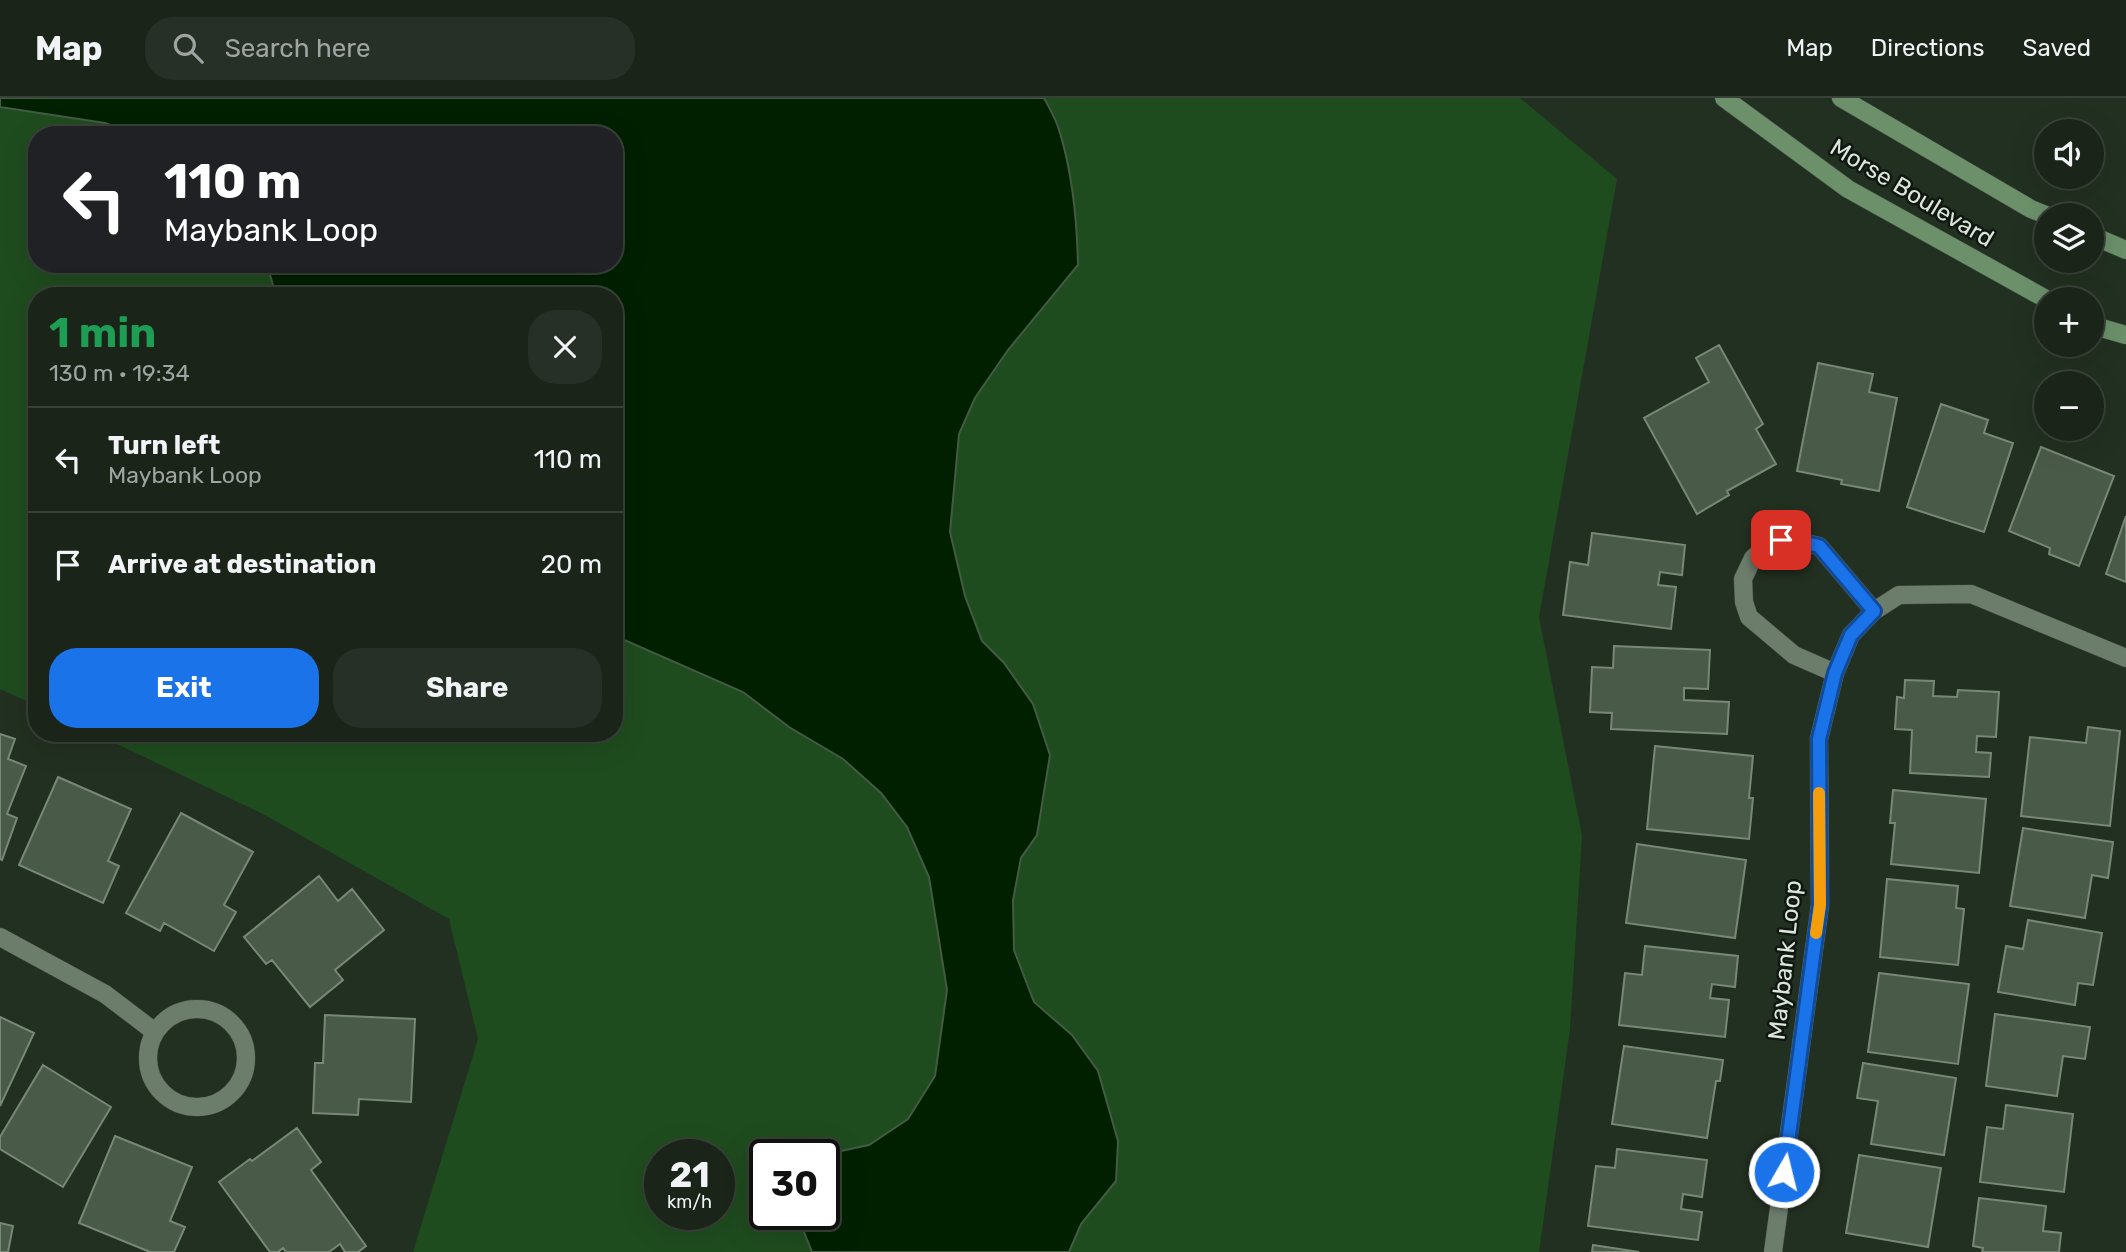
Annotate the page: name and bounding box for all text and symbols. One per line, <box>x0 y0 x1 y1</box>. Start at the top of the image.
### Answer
search box <box>145 17 635 80</box>
text: Map <box>35 29 103 68</box>
icon: search <box>169 29 207 67</box>
text: Search here <box>225 33 370 64</box>
text: Map <box>1786 34 1833 62</box>
text: Directions <box>1871 34 1984 62</box>
text: Saved <box>2022 34 2091 62</box>
map controls <box>2034 119 2104 441</box>
button: sound <box>2034 119 2104 189</box>
street label: Morse Boulevard <box>1825 133 1999 253</box>
text: 110 m <box>164 152 301 210</box>
icon: left <box>49 154 140 245</box>
button: layers <box>2034 203 2104 273</box>
text: Maybank Loop <box>164 211 378 249</box>
button: + <box>2034 287 2104 357</box>
text: 1 min <box>49 308 156 358</box>
button: close <box>528 310 602 384</box>
text: 130 m · 19:34 <box>49 359 190 387</box>
button: − <box>2034 371 2104 441</box>
text: Turn left <box>108 430 220 461</box>
icon: left <box>49 441 87 479</box>
text: 110 m <box>534 444 602 475</box>
text: Maybank Loop <box>108 461 262 489</box>
pin <box>1751 510 1811 570</box>
icon: arrive <box>1762 521 1800 559</box>
icon: arrive <box>49 546 87 584</box>
text: Arrive at destination <box>108 549 376 580</box>
text: 20 m <box>541 549 602 580</box>
button: Exit <box>49 648 319 728</box>
button: Share <box>333 648 602 728</box>
street label: Maybank Loop <box>1763 879 1807 1041</box>
position arrow <box>1747 1135 1821 1209</box>
speed limit sign: 30 <box>749 1139 840 1230</box>
text: 21 <box>669 1154 710 1196</box>
text: km/h <box>667 1191 712 1213</box>

